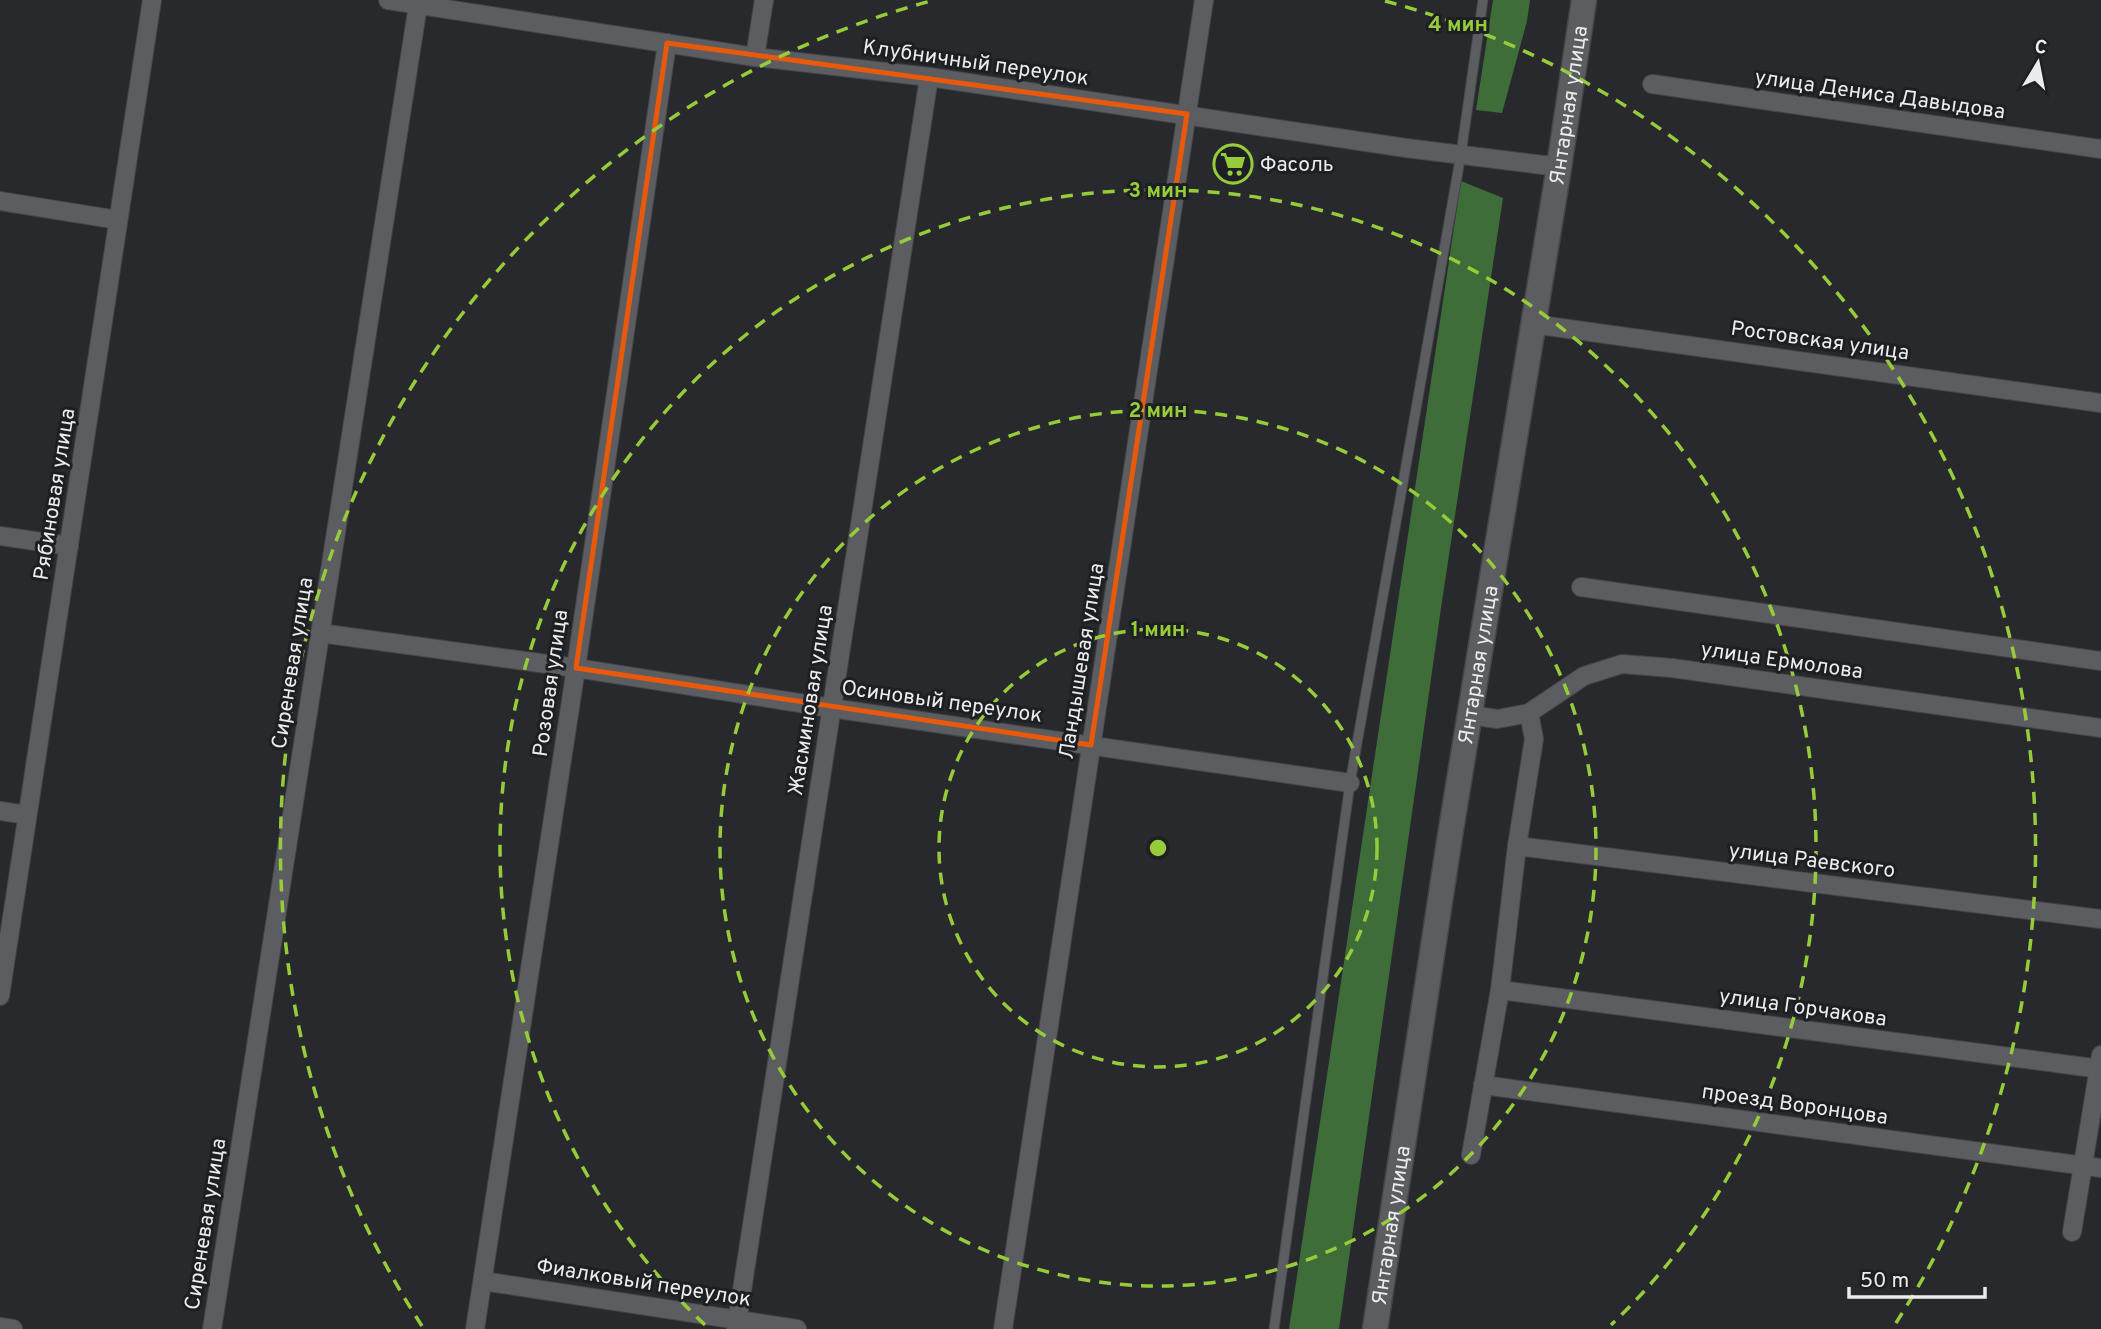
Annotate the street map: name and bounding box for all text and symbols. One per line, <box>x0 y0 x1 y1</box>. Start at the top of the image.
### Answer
text: 4 мин <box>1428 12 1488 39</box>
street label: Янтарная улица <box>1544 24 1595 187</box>
north arrow <box>2003 28 2073 98</box>
street label: Клубничный переулок <box>861 34 1091 93</box>
text: С <box>2033 35 2049 61</box>
street label: улица Дениса Давыдова <box>1753 65 2007 126</box>
supermarket icon: Фасоль <box>1212 143 1254 185</box>
place label: Фасоль <box>1260 152 1334 179</box>
text: 3 мин <box>1129 178 1187 205</box>
street label: Ростовская улица <box>1729 316 1911 367</box>
text: 2 мин <box>1128 398 1188 425</box>
street label: Рябиновая улица <box>29 406 82 582</box>
street label: Ландышевая улица <box>1054 561 1111 761</box>
street label: Сиреневая улица <box>267 575 320 751</box>
street label: Янтарная улица <box>1453 583 1506 747</box>
street label: Жасминовая улица <box>783 603 840 798</box>
street label: Розовая улица <box>528 608 575 759</box>
text: 1 мин <box>1131 617 1185 644</box>
street label: улица Ермолова <box>1699 637 1865 686</box>
street label: Осиновый переулок <box>840 675 1044 730</box>
centre of rings <box>1146 836 1170 860</box>
street label: улица Раевского <box>1727 838 1897 885</box>
street label: улица Горчакова <box>1717 983 1888 1034</box>
street label: проезд Воронцова <box>1700 1079 1890 1132</box>
street label: Сиреневая улица <box>180 1136 233 1312</box>
street label: Янтарная улица <box>1367 1144 1418 1307</box>
street label: Фиалковый переулок <box>535 1253 753 1314</box>
scale bar <box>1849 1256 1986 1300</box>
text: 50 m <box>1860 1268 1909 1295</box>

